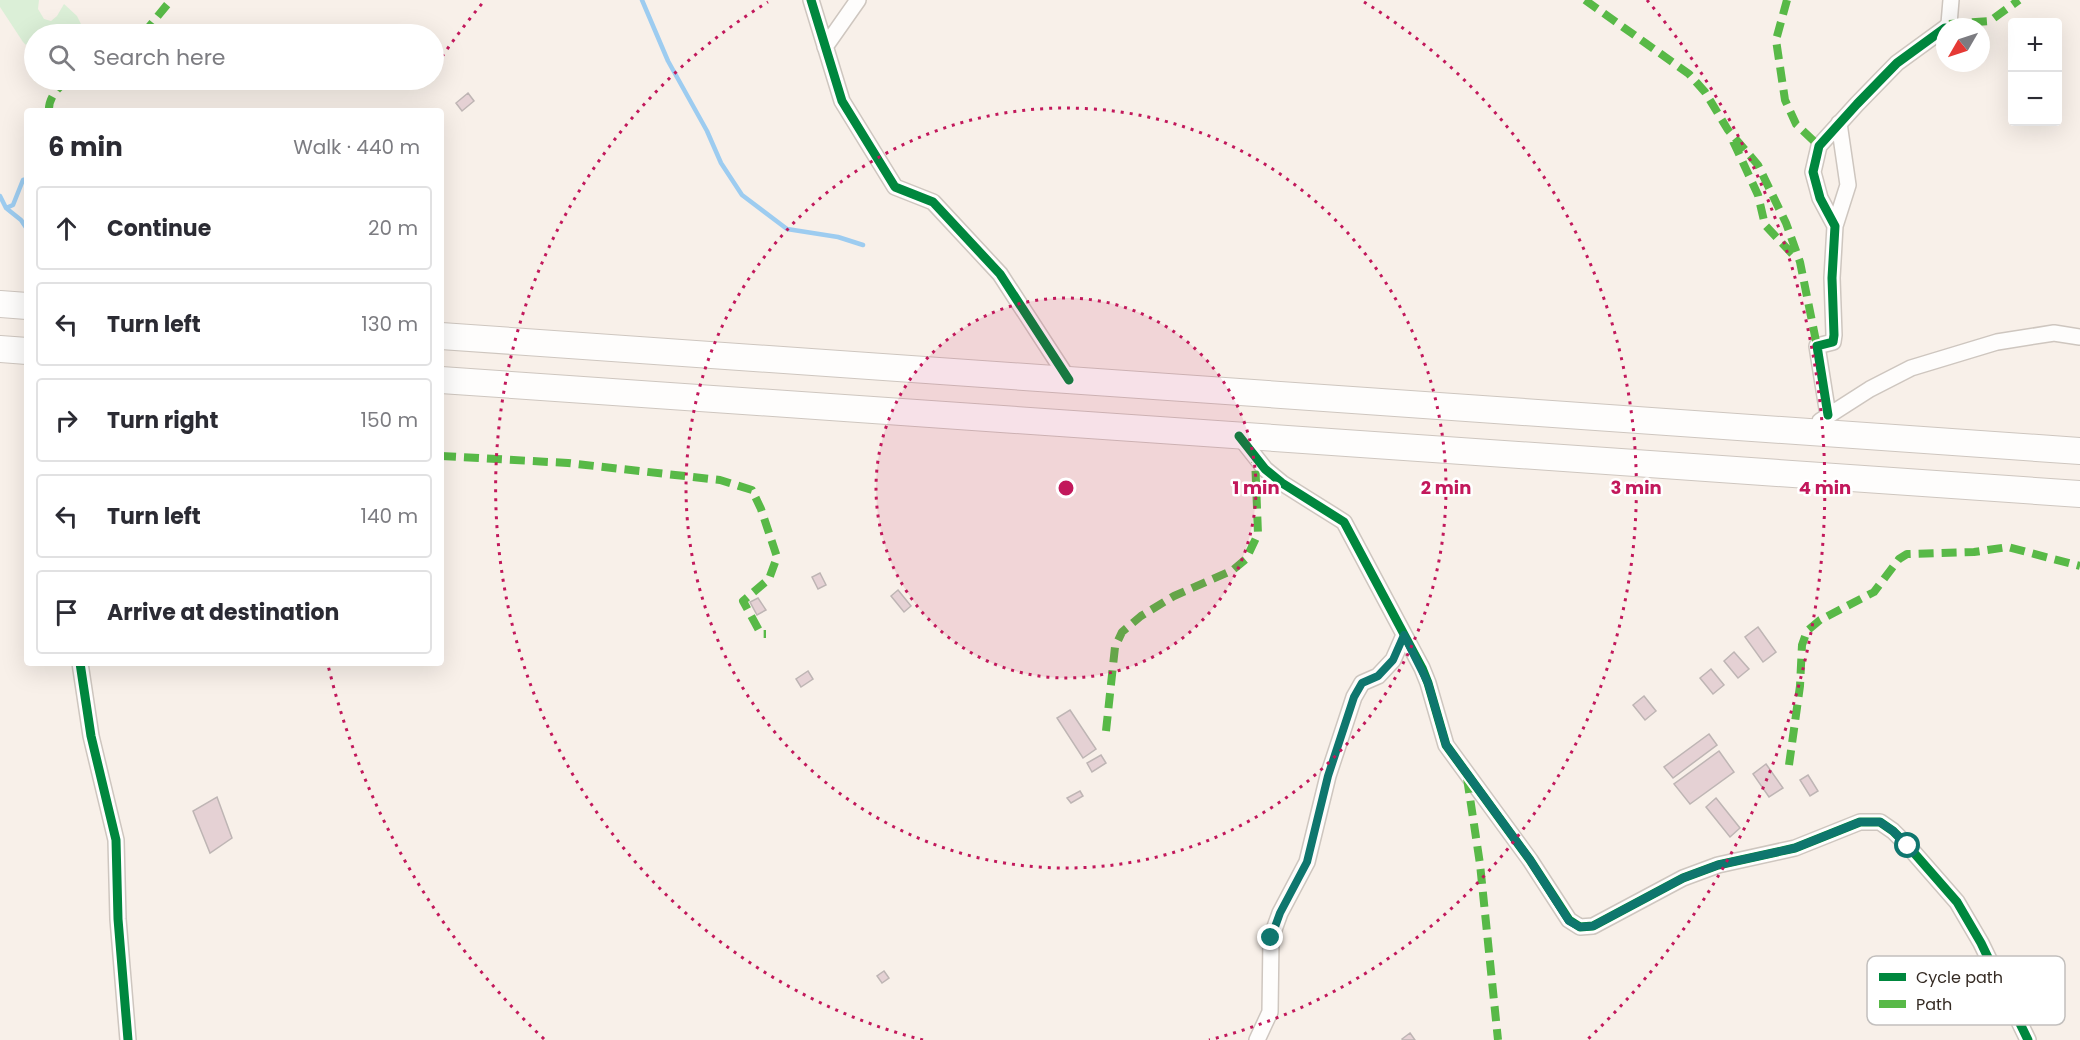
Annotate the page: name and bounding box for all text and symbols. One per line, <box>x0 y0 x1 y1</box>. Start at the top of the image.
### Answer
north arrow <box>1936 18 1990 72</box>
map controls <box>2008 18 2062 126</box>
button: + <box>2008 18 2062 72</box>
search box <box>24 24 444 90</box>
icon: search <box>45 41 78 74</box>
text: Search here <box>93 42 226 73</box>
button: − <box>2008 72 2062 126</box>
text: 6 min <box>48 129 123 165</box>
text: Walk · 440 m <box>293 133 420 161</box>
icon: ahead <box>50 212 83 245</box>
text: Continue <box>107 213 211 244</box>
text: 20 m <box>368 214 418 242</box>
icon: left <box>50 308 83 341</box>
text: Turn left <box>107 309 201 340</box>
text: 130 m <box>361 310 418 338</box>
icon: right <box>50 404 83 437</box>
text: Turn right <box>107 405 218 436</box>
text: 150 m <box>361 406 418 434</box>
text: 1 min <box>1232 475 1280 500</box>
text: 2 min <box>1421 475 1471 500</box>
text: 3 min <box>1610 475 1662 500</box>
text: 4 min <box>1799 475 1851 500</box>
centre of rings <box>1056 478 1076 498</box>
icon: left <box>50 500 83 533</box>
text: Turn left <box>107 501 201 532</box>
text: 140 m <box>361 502 418 530</box>
icon: arrive <box>50 596 83 629</box>
text: Arrive at destination <box>107 597 339 628</box>
route start <box>1894 832 1920 858</box>
route end <box>1257 924 1283 950</box>
legend <box>1867 956 2065 1025</box>
text: Cycle path <box>1916 966 2003 989</box>
text: Path <box>1916 993 1952 1016</box>

